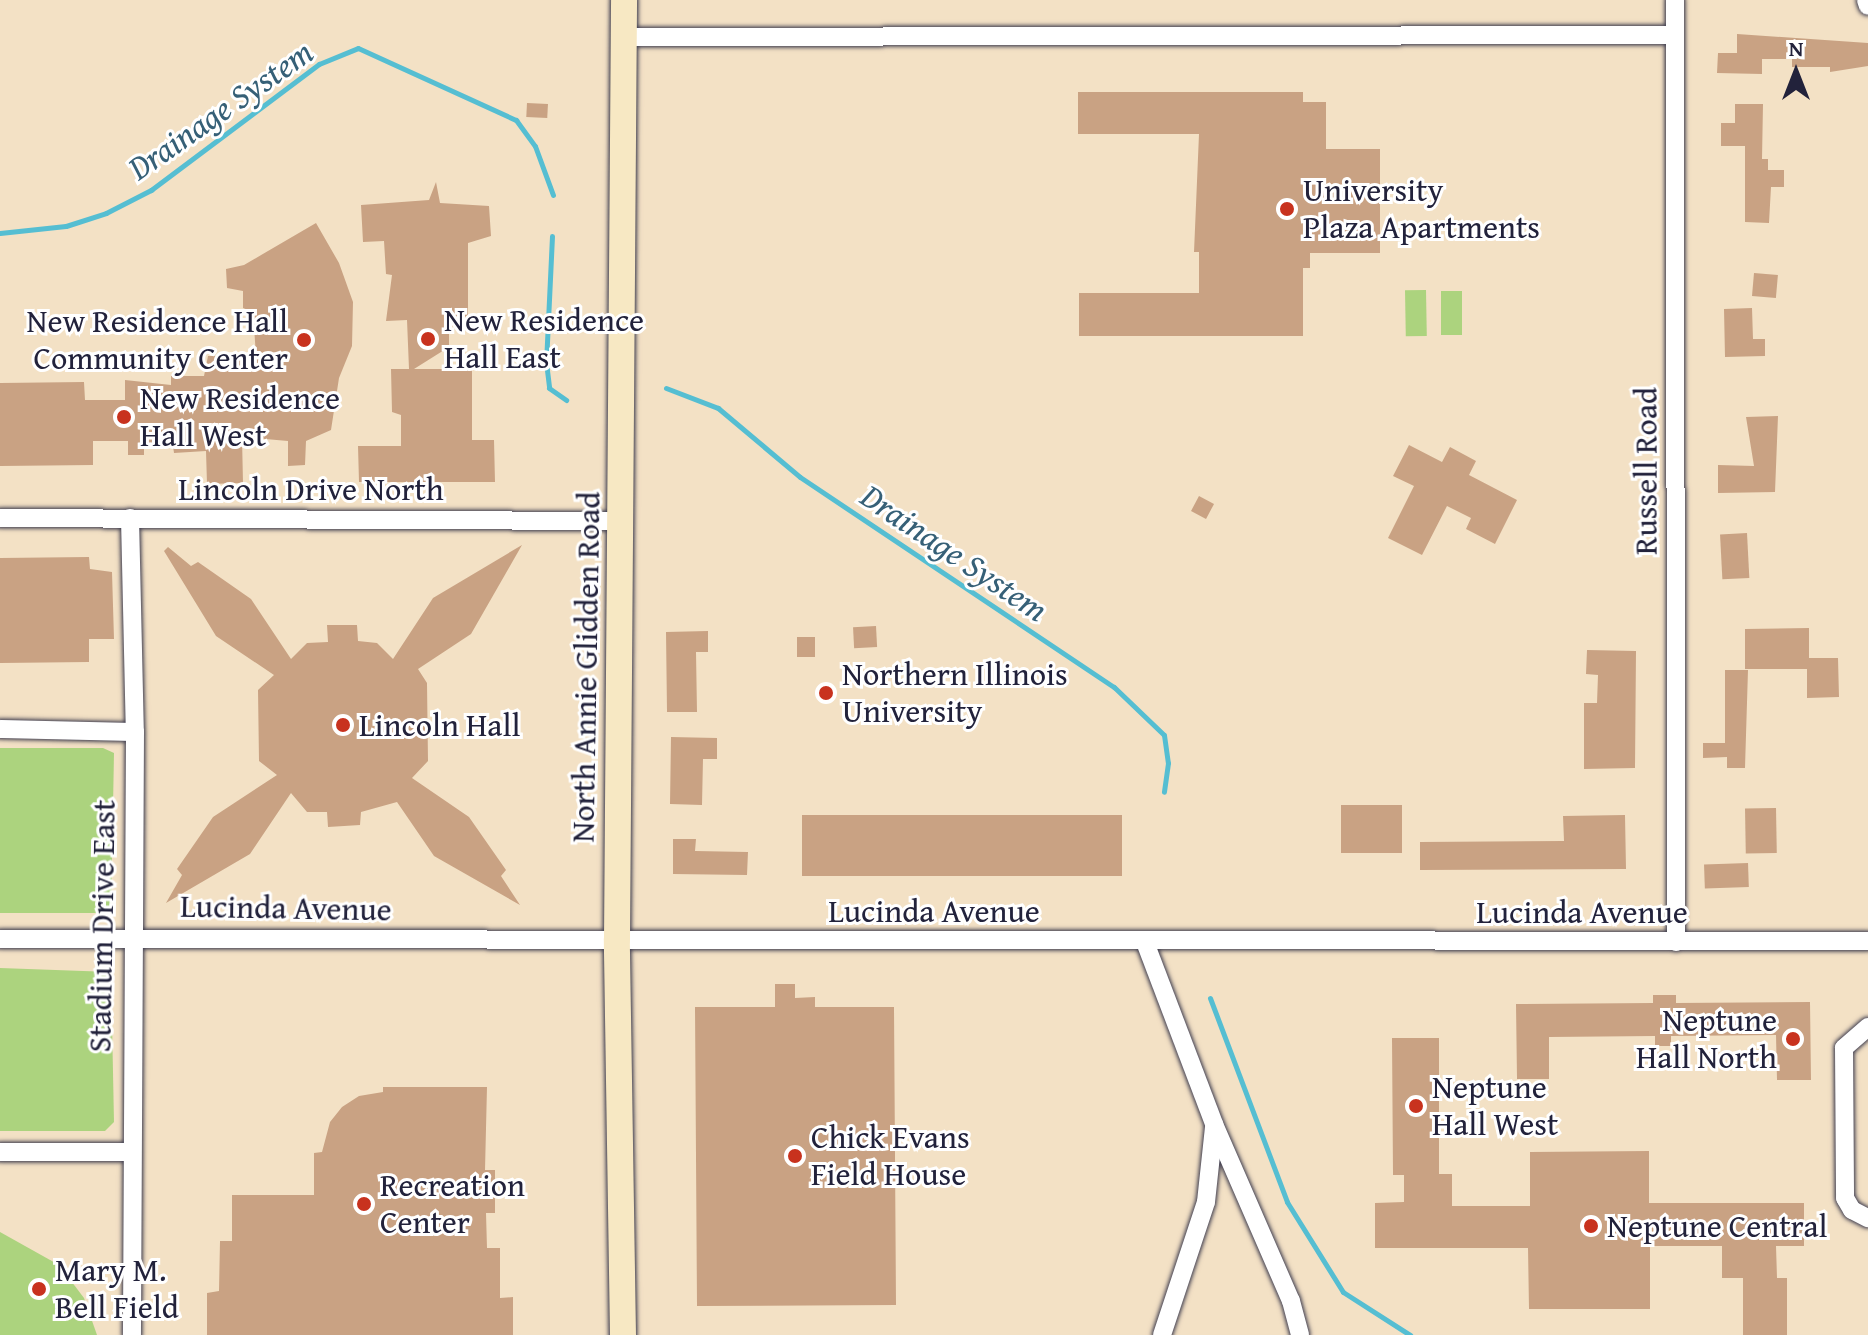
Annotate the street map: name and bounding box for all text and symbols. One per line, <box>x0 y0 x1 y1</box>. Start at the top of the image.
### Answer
water label: Drainage System <box>120 30 320 188</box>
north arrow <box>1756 32 1836 112</box>
text: N <box>1789 32 1803 64</box>
place label: University Plaza Apartments <box>1303 172 1540 247</box>
marker: University Plaza Apartments <box>1278 200 1296 218</box>
place label: New Residence Hall East <box>444 302 644 377</box>
place label: New Residence Hall Community Center <box>27 303 288 378</box>
marker: New Residence Hall East <box>419 330 437 348</box>
marker: New Residence Hall Community Center <box>295 331 313 349</box>
place label: New Residence Hall West <box>140 380 340 455</box>
street label: Russell Road <box>1627 387 1665 555</box>
marker: New Residence Hall West <box>115 408 133 426</box>
street label: Lincoln Drive North <box>178 470 444 508</box>
water label: Drainage System <box>854 475 1056 629</box>
street label: North Annie Glidden Road <box>564 491 608 843</box>
place label: Northern Illinois University <box>842 656 1068 731</box>
marker: Northern Illinois University <box>817 684 835 702</box>
place label: Lincoln Hall <box>359 706 520 744</box>
marker: Lincoln Hall <box>334 716 352 734</box>
street label: Stadium Drive East <box>81 799 123 1053</box>
street label: Lucinda Avenue <box>180 887 392 929</box>
street label: Lucinda Avenue <box>828 892 1040 930</box>
street label: Lucinda Avenue <box>1476 893 1688 931</box>
place label: Neptune Hall North <box>1636 1002 1777 1077</box>
marker: Neptune Hall North <box>1784 1030 1802 1048</box>
place label: Neptune Hall West <box>1432 1069 1558 1144</box>
marker: Neptune Hall West <box>1407 1097 1425 1115</box>
place label: Chick Evans Field House <box>811 1119 970 1194</box>
marker: Chick Evans Field House <box>786 1147 804 1165</box>
place label: Recreation Center <box>380 1167 525 1242</box>
marker: Recreation Center <box>355 1195 373 1213</box>
place label: Neptune Central <box>1607 1207 1828 1245</box>
marker: Neptune Central <box>1582 1217 1600 1235</box>
place label: Mary M. Bell Field <box>55 1252 179 1327</box>
marker: Mary M. Bell Field <box>30 1280 48 1298</box>

